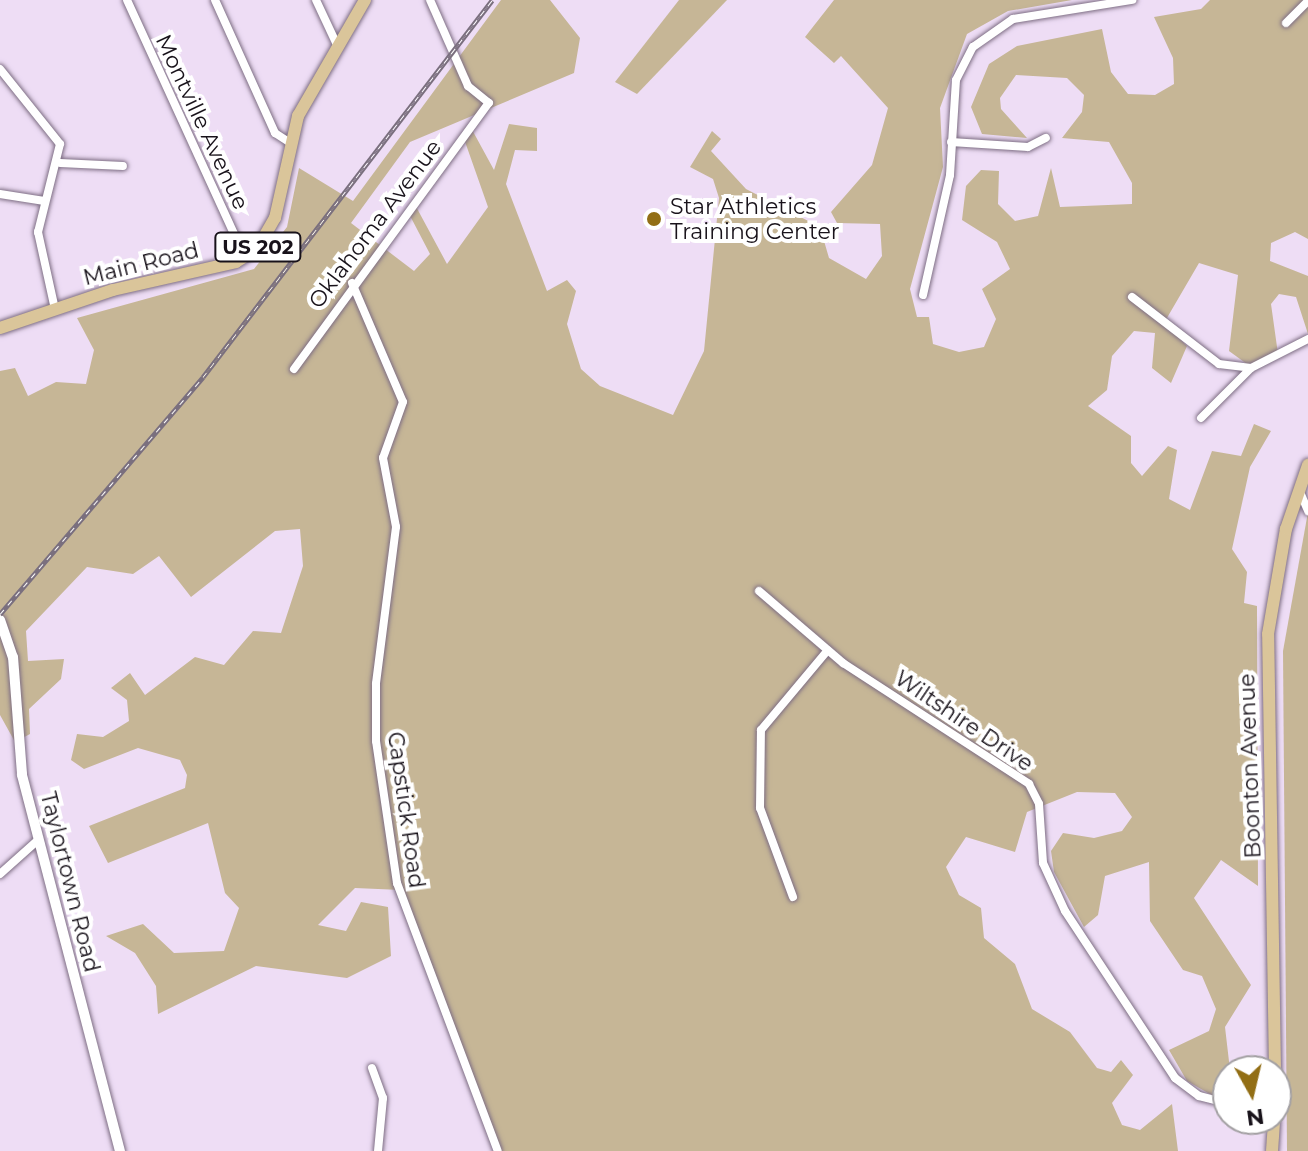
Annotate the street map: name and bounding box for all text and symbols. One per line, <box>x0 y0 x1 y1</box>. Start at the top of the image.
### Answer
street label: Montville Avenue <box>150 30 254 214</box>
street label: Oklahoma Avenue <box>303 134 447 314</box>
place label: Star Athletics Training Center <box>670 193 840 244</box>
marker: Star Athletics Training Center <box>645 210 663 228</box>
road number: US 202 <box>214 231 302 263</box>
street label: Main Road <box>81 237 201 291</box>
street label: Wiltshire Drive <box>890 665 1038 777</box>
street label: Boonton Avenue <box>1234 673 1266 859</box>
street label: Capstick Road <box>382 730 430 890</box>
street label: Taylortown Road <box>35 789 105 975</box>
north arrow <box>1212 1055 1292 1135</box>
text: N <box>1244 1103 1266 1132</box>

